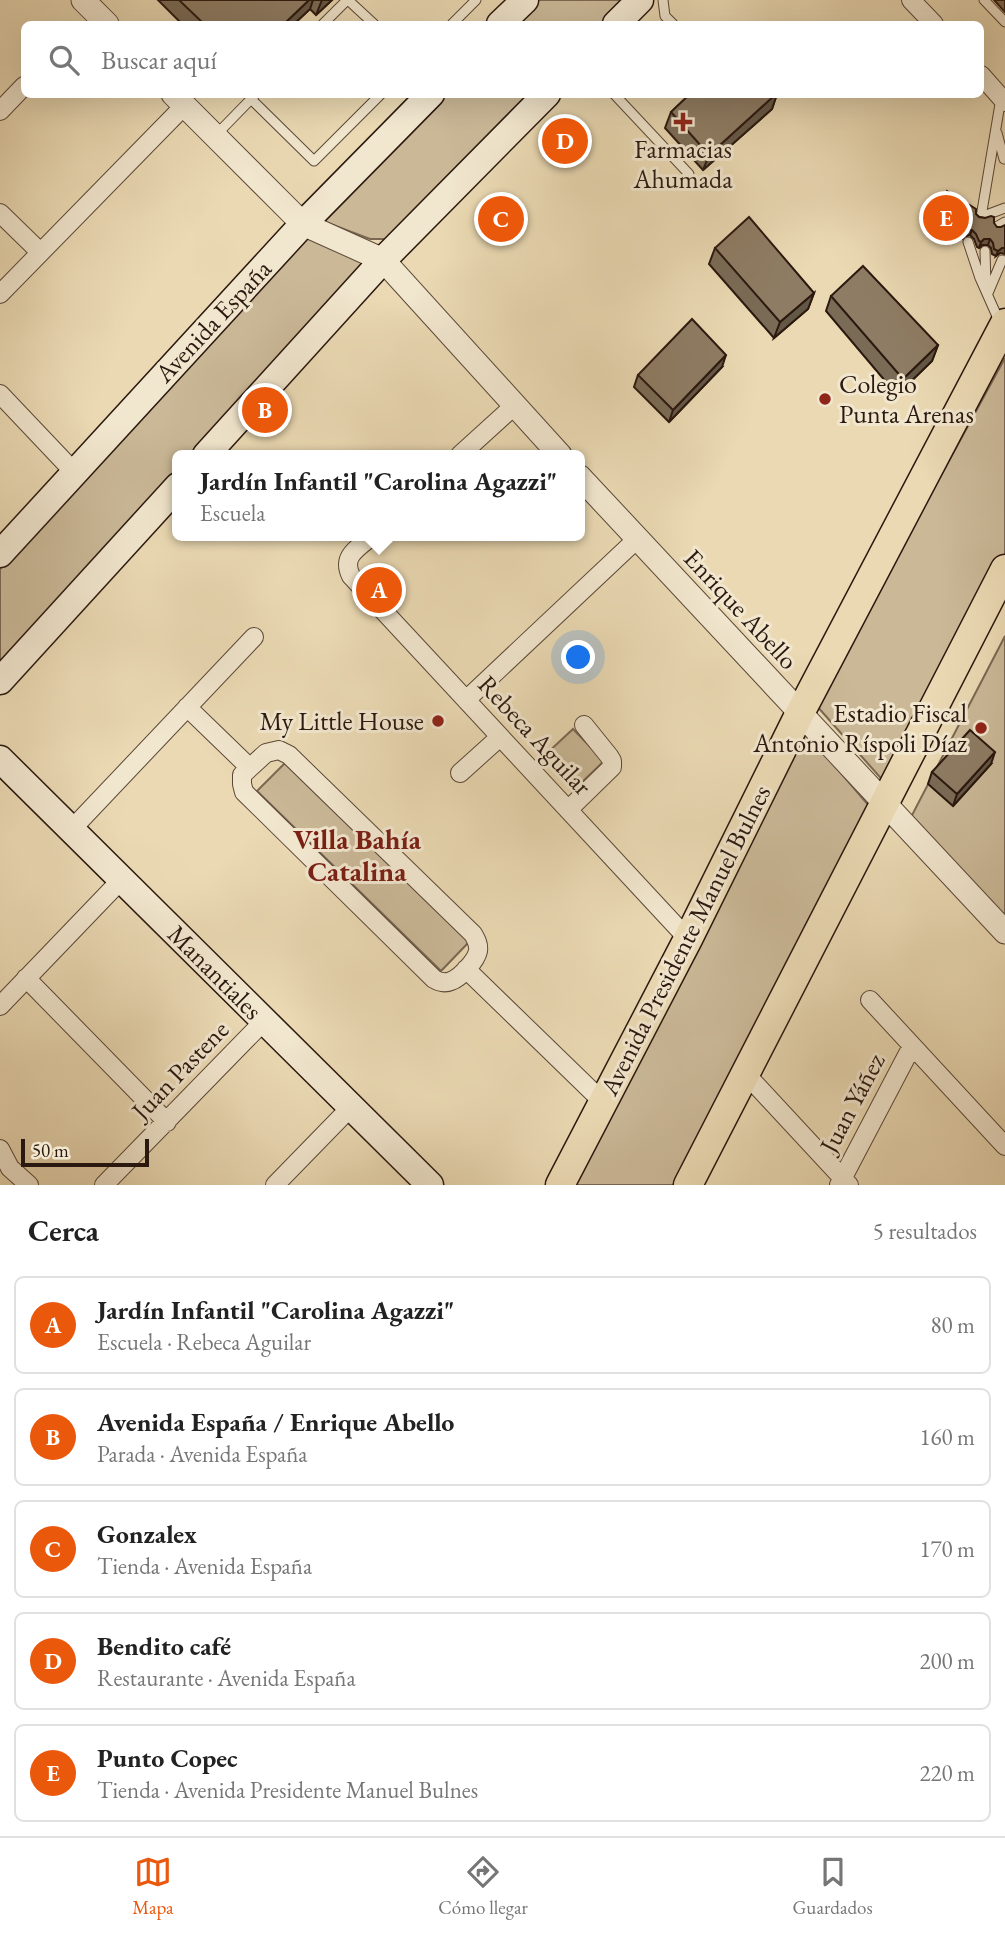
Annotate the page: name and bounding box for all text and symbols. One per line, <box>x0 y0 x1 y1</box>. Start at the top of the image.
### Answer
search box <box>21 21 984 98</box>
icon: search <box>45 41 83 79</box>
text: Buscar aquí <box>101 43 217 77</box>
marker: Farmacias Ahumada <box>675 114 691 130</box>
pin: D <box>542 115 588 167</box>
place label: Farmacias Ahumada <box>632 132 733 196</box>
pin: E <box>923 192 969 244</box>
pin: C <box>478 193 524 245</box>
street label: Avenida España <box>147 252 279 391</box>
place label: Colegio Punta Arenas <box>839 367 974 431</box>
pin: B <box>242 384 288 436</box>
marker: Colegio Punta Arenas <box>817 391 833 407</box>
popup <box>172 450 585 541</box>
text: Jardín Infantil "Carolina Agazzi" <box>200 464 557 498</box>
text: Escuela <box>200 498 265 528</box>
street label: Enrique Abello <box>676 541 806 677</box>
pin: A <box>356 564 402 616</box>
your location <box>561 640 595 674</box>
street label: Rebeca Aguilar <box>471 668 600 803</box>
place label: Estadio Fiscal Antonio Ríspoli Díaz <box>752 696 967 760</box>
place label: My Little House <box>259 704 424 738</box>
marker: My Little House <box>430 713 446 729</box>
marker: Estadio Fiscal Antonio Ríspoli Díaz <box>973 720 989 736</box>
street label: Avenida Presidente Manuel Bulnes <box>591 779 778 1102</box>
district label: Villa Bahía Catalina <box>293 821 422 889</box>
street label: Manantiales <box>160 917 270 1027</box>
street label: Juan Pastene <box>123 1013 236 1129</box>
street label: Juan Yáñez <box>811 1047 893 1161</box>
scale bar <box>21 1136 149 1168</box>
text: 50 m <box>32 1138 69 1163</box>
text: Cerca <box>28 1211 99 1250</box>
text: 5 resultados <box>873 1216 977 1246</box>
text: Jardín Infantil "Carolina Agazzi" <box>97 1293 454 1327</box>
text: A <box>45 1310 61 1340</box>
text: 80 m <box>930 1310 975 1340</box>
text: Escuela · Rebeca Aguilar <box>97 1327 311 1357</box>
text: Avenida España / Enrique Abello <box>97 1405 454 1439</box>
text: B <box>46 1422 60 1452</box>
text: 160 m <box>919 1422 975 1452</box>
text: Parada · Avenida España <box>97 1439 308 1469</box>
text: Gonzalex <box>97 1517 197 1551</box>
text: C <box>45 1534 61 1564</box>
text: 170 m <box>919 1534 975 1564</box>
text: Tienda · Avenida España <box>97 1551 312 1581</box>
text: Bendito café <box>97 1629 231 1663</box>
text: D <box>44 1646 62 1676</box>
text: 200 m <box>919 1646 975 1676</box>
text: Restaurante · Avenida España <box>97 1663 356 1693</box>
text: Punto Copec <box>97 1741 238 1775</box>
text: E <box>46 1758 60 1788</box>
text: 220 m <box>919 1758 975 1788</box>
text: Tienda · Avenida Presidente Manuel Bulnes <box>97 1775 478 1805</box>
tab: Mapa <box>132 1853 174 1920</box>
tab: Cómo llegar <box>438 1853 528 1920</box>
tab: Guardados <box>793 1853 873 1920</box>

